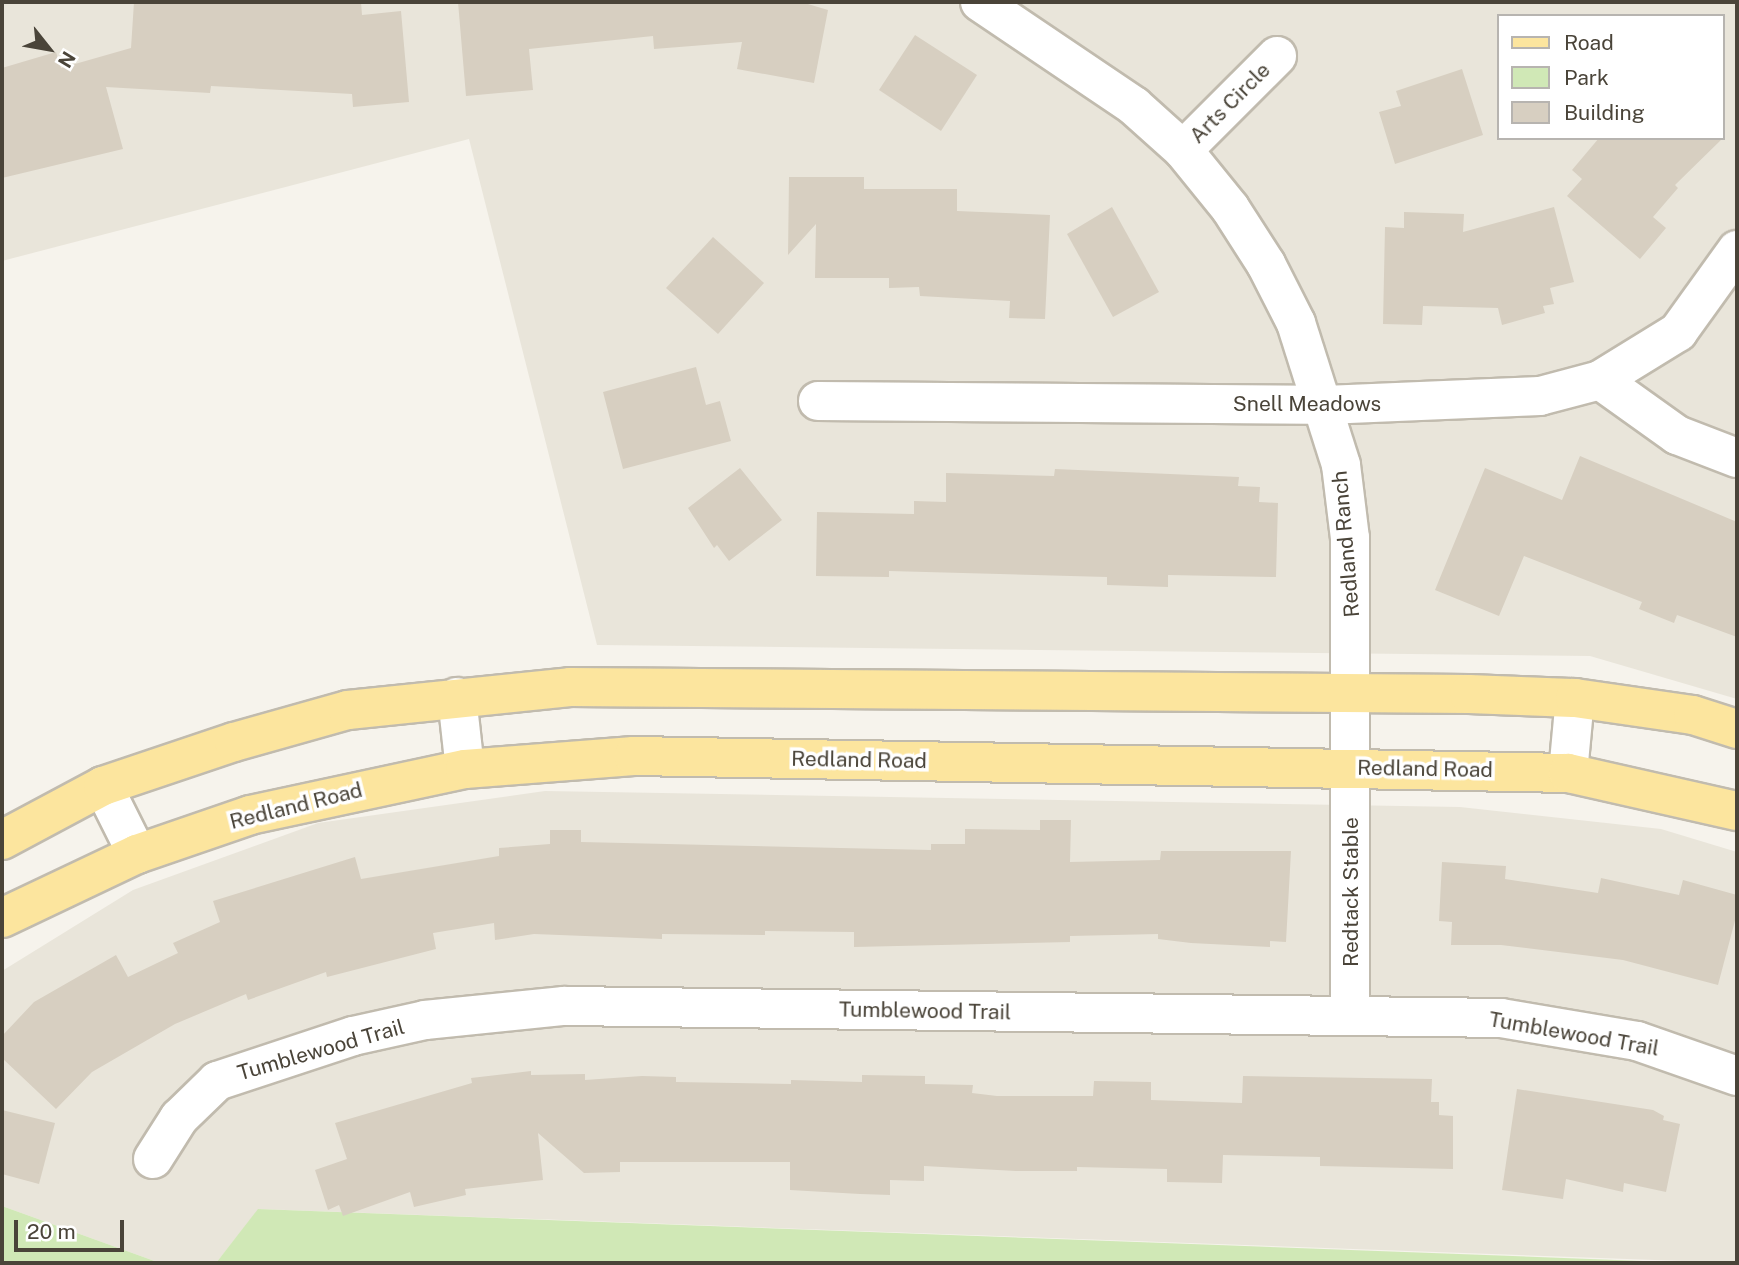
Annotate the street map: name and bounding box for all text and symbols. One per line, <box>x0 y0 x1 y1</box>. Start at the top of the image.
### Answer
north arrow <box>14 14 84 84</box>
legend <box>1498 14 1725 140</box>
text: Road <box>1564 30 1614 55</box>
text: N <box>54 48 80 72</box>
street label: Arts Circle <box>1184 57 1276 149</box>
text: Park <box>1564 65 1609 90</box>
text: Building <box>1564 100 1645 125</box>
street label: Snell Meadows <box>1233 391 1381 417</box>
street label: Redland Ranch <box>1327 470 1365 618</box>
street label: Redland Road <box>791 746 927 774</box>
street label: Redland Road <box>1357 755 1493 783</box>
street label: Redland Road <box>227 777 365 835</box>
street label: Redtack Stable <box>1338 817 1364 967</box>
street label: Tumblewood Trail <box>839 997 1011 1025</box>
street label: Tumblewood Trail <box>1487 1007 1661 1061</box>
street label: Tumblewood Trail <box>235 1014 407 1086</box>
scale bar <box>18 1206 128 1250</box>
text: 20 m <box>27 1219 76 1244</box>

